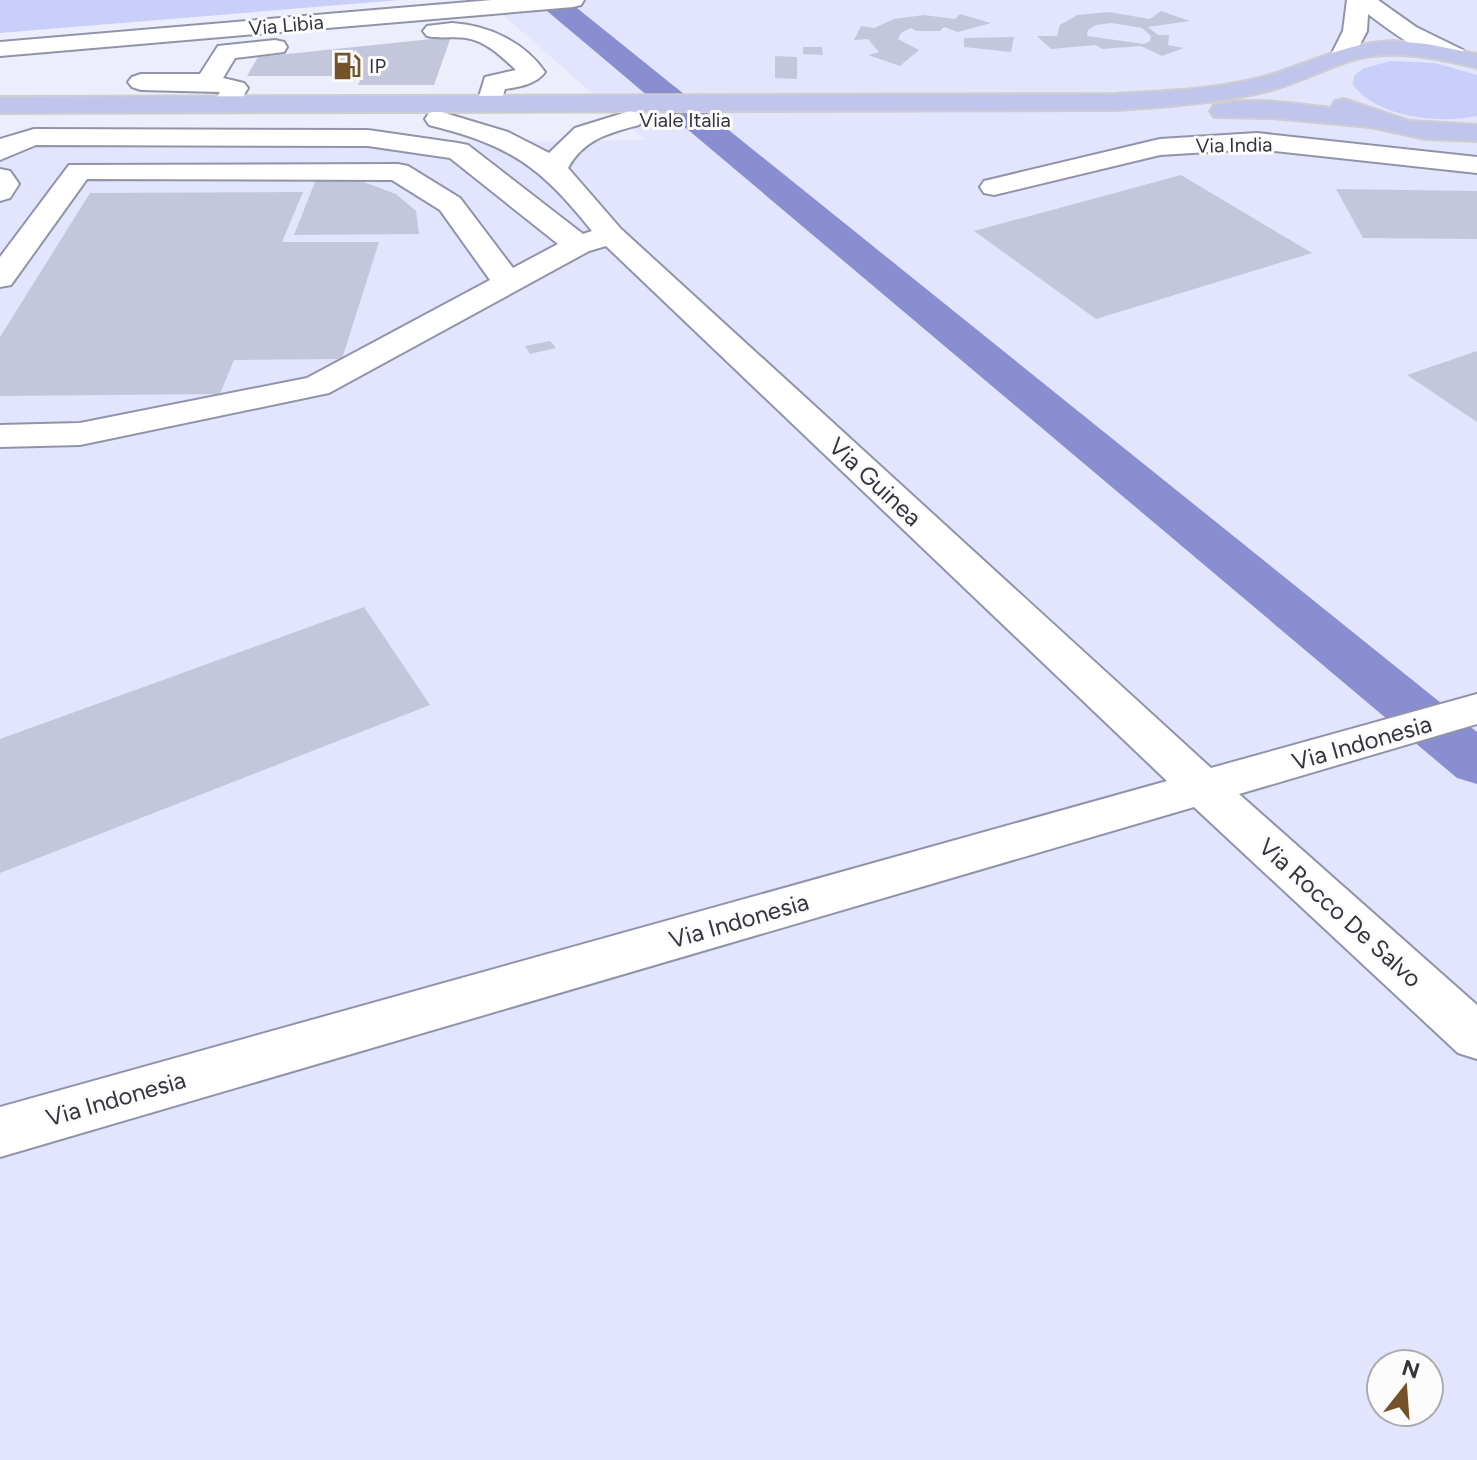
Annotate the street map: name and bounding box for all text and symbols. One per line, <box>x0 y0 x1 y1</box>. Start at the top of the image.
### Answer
street label: Via Libia <box>247 10 325 40</box>
fuel station icon: IP <box>332 51 362 81</box>
place label: IP <box>369 54 386 78</box>
street label: Viale Italia <box>639 108 731 132</box>
street label: Via India <box>1195 132 1273 158</box>
street label: Via Guinea <box>823 431 928 532</box>
street label: Via Indonesia <box>1289 709 1435 776</box>
street label: Via Rocco De Salvo <box>1253 832 1428 993</box>
street label: Via Indonesia <box>666 887 812 954</box>
street label: Via Indonesia <box>43 1065 189 1132</box>
north arrow <box>1365 1348 1445 1428</box>
text: N <box>1399 1354 1423 1385</box>

